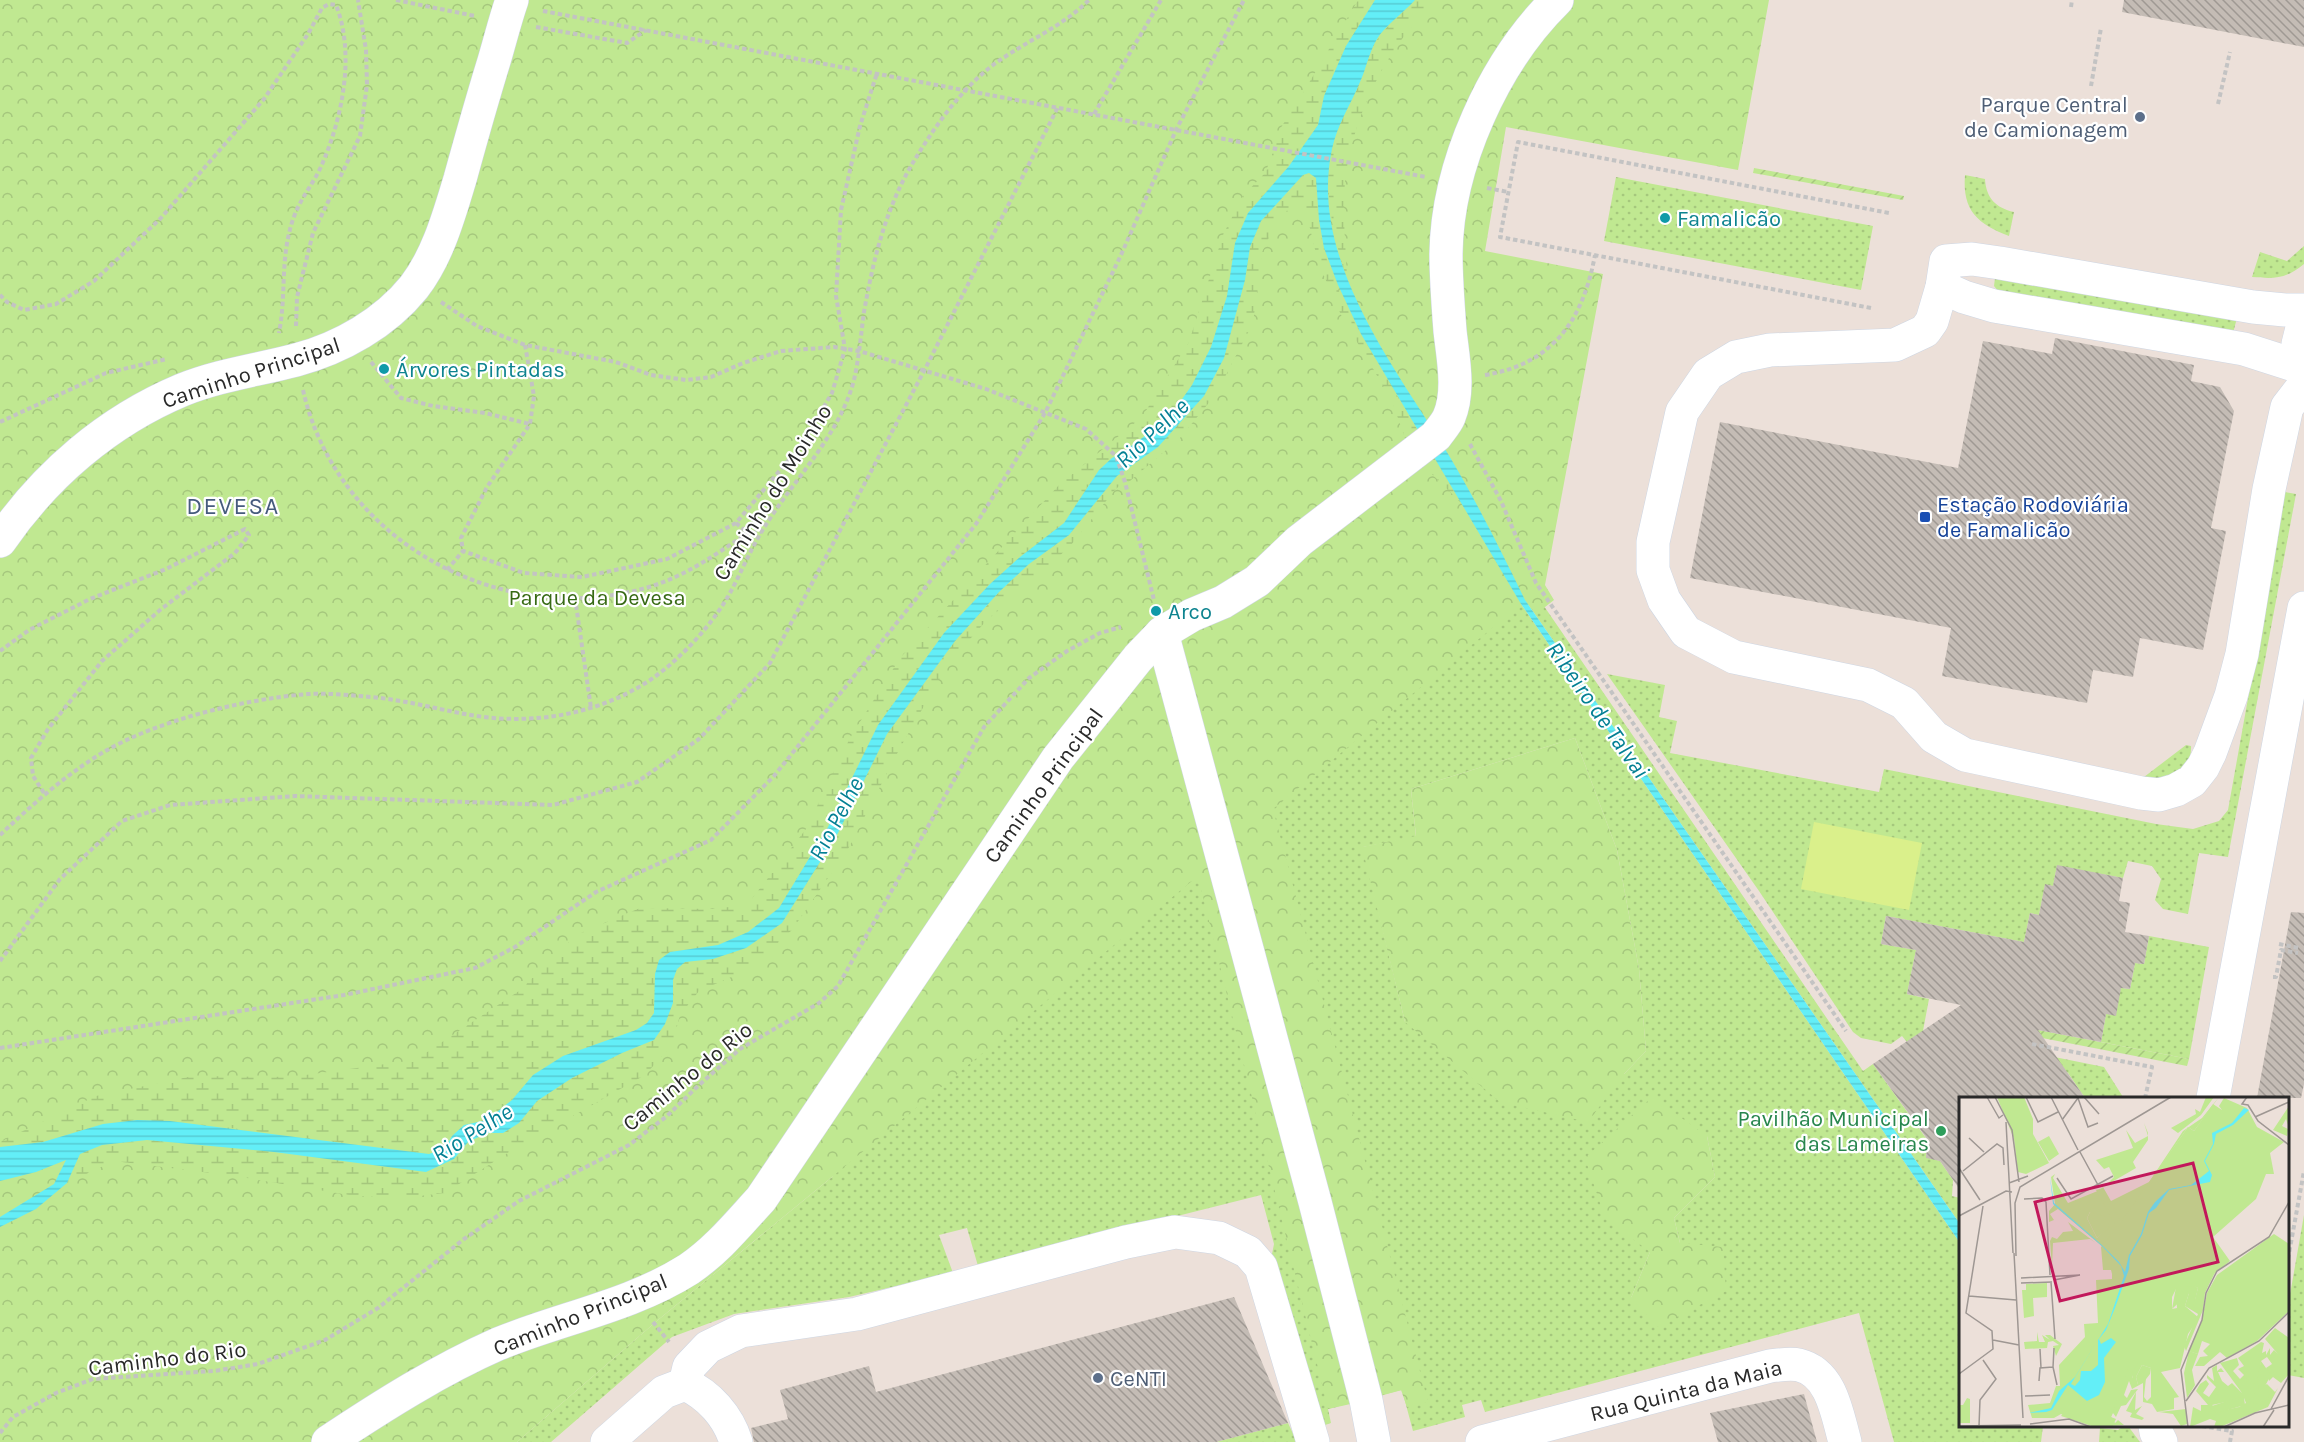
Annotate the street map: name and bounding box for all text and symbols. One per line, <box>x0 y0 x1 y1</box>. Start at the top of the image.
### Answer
place label: Parque Central de Camionagem <box>1964 92 2128 143</box>
marker: Parque Central de Camionagem <box>2133 110 2147 124</box>
place label: Famalicão <box>1677 206 1781 232</box>
marker: Famalicão <box>1658 211 1672 225</box>
street label: Caminho Principal <box>159 332 344 414</box>
place label: Árvores Pintadas <box>396 356 565 383</box>
marker: Árvores Pintadas <box>377 362 391 376</box>
water label: Rio Pelhe <box>1110 392 1194 474</box>
street label: Caminho do Moinho <box>708 400 838 585</box>
district label: DEVESA <box>186 492 280 520</box>
place label: Estação Rodoviária de Famalicão <box>1937 492 2129 543</box>
marker: Estação Rodoviária de Famalicão <box>1918 510 1932 524</box>
park label: Parque da Devesa <box>508 585 686 611</box>
place label: Arco <box>1168 599 1212 625</box>
marker: Arco <box>1149 604 1163 618</box>
water label: Ribeiro de Talvai <box>1540 636 1656 784</box>
street label: Caminho Principal <box>979 703 1109 868</box>
water label: Rio Pelhe <box>803 773 869 865</box>
street label: Caminho do Rio <box>618 1017 758 1137</box>
water label: Rio Pelhe <box>426 1097 518 1169</box>
inset map <box>1959 1097 2289 1427</box>
place label: Pavilhão Municipal das Lameiras <box>1737 1106 1929 1157</box>
marker: Pavilhão Municipal das Lameiras <box>1934 1124 1948 1138</box>
street label: Caminho Principal <box>489 1268 671 1362</box>
street label: Caminho do Rio <box>87 1336 248 1382</box>
street label: Rua Quinta da Maia <box>1588 1355 1785 1427</box>
place label: CeNTI <box>1110 1366 1167 1392</box>
marker: CeNTI <box>1091 1371 1105 1385</box>

